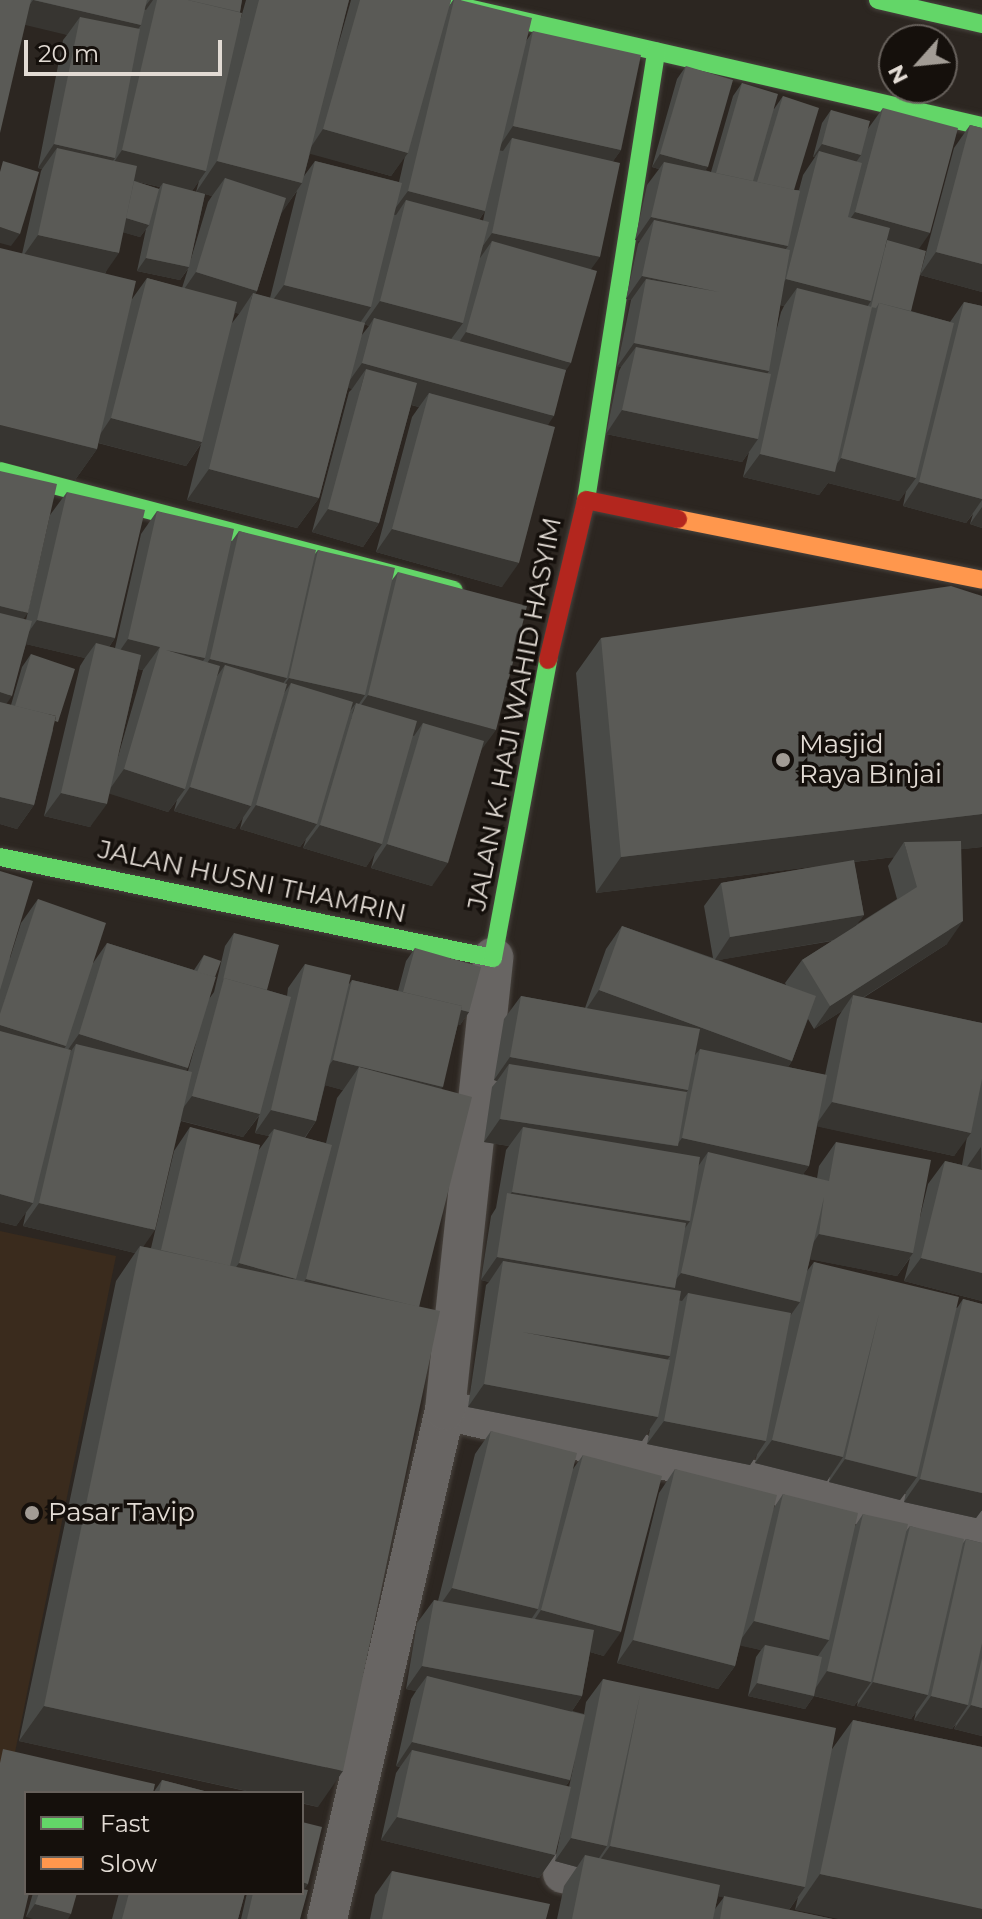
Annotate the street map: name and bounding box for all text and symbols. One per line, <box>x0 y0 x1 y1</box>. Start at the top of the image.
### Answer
scale bar <box>28 24 226 74</box>
north arrow <box>878 24 958 104</box>
text: 20 m <box>38 39 99 68</box>
text: N <box>882 60 914 88</box>
street label: JALAN K. HAJI WAHID HASYIM <box>462 515 568 913</box>
place label: Masjid Raya Binjai <box>799 729 942 790</box>
marker: Masjid Raya Binjai <box>774 751 792 769</box>
street label: JALAN HUSNI THAMRIN <box>95 834 409 930</box>
place label: Pasar Tavip <box>48 1497 195 1529</box>
marker: Pasar Tavip <box>23 1504 41 1522</box>
legend <box>24 1791 304 1895</box>
text: Fast <box>100 1809 150 1838</box>
text: Slow <box>100 1849 157 1878</box>

